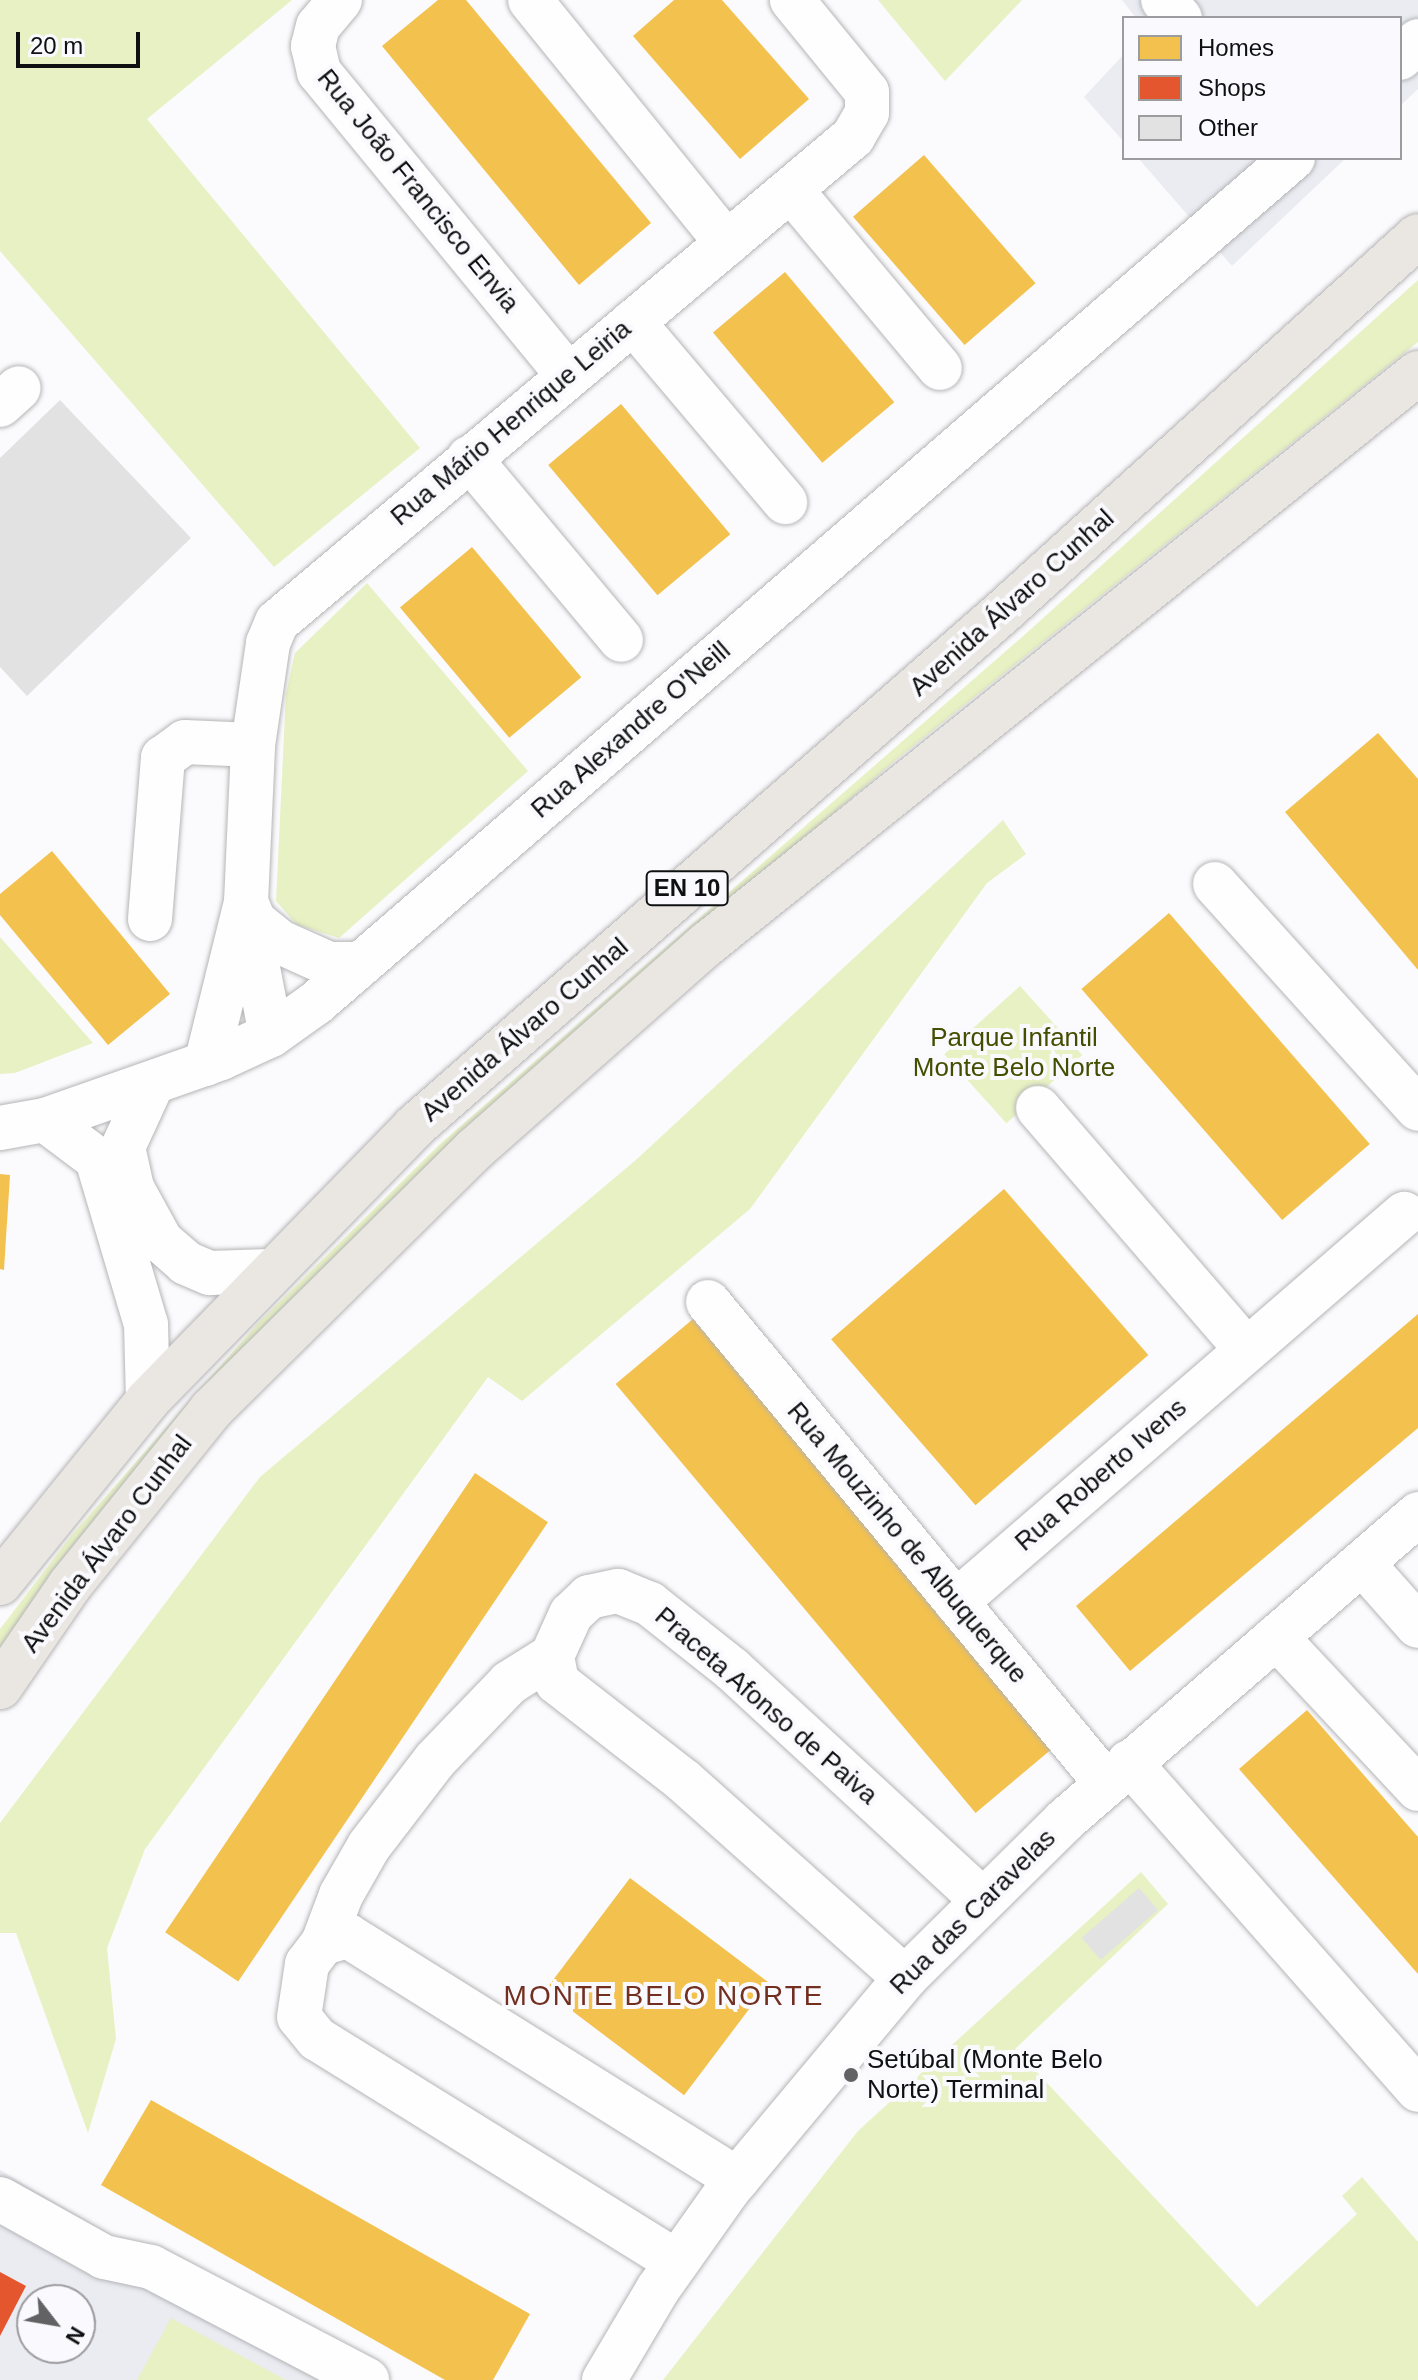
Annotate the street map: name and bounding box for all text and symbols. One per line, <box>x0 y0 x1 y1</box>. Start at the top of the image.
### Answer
scale bar <box>20 16 144 66</box>
legend <box>1122 16 1402 160</box>
text: 20 m <box>30 32 83 59</box>
text: Homes <box>1198 34 1274 61</box>
street label: Rua João Francisco Envia <box>310 63 526 319</box>
text: Shops <box>1198 74 1266 101</box>
text: Other <box>1198 114 1258 141</box>
street label: Rua Mário Henrique Leiria <box>385 314 637 532</box>
street label: Avenida Álvaro Cunhal <box>903 503 1121 703</box>
street label: Rua Alexandre O'Neill <box>525 635 737 825</box>
road number: EN 10 <box>645 868 729 908</box>
street label: Avenida Álvaro Cunhal <box>415 932 635 1128</box>
park label: Parque Infantil Monte Belo Norte <box>913 1022 1115 1084</box>
street label: Rua Roberto Ivens <box>1009 1392 1193 1558</box>
street label: Rua Mouzinho de Albuquerque <box>780 1396 1034 1690</box>
street label: Avenida Álvaro Cunhal <box>15 1429 199 1659</box>
street label: Praceta Afonso de Paiva <box>648 1600 884 1812</box>
street label: Rua das Caravelas <box>884 1823 1062 2001</box>
district label: MONTE BELO NORTE <box>504 1979 824 2013</box>
place label: Setúbal (Monte Belo Norte) Terminal <box>867 2044 1103 2106</box>
marker: Setúbal (Monte Belo Norte) Terminal <box>842 2066 860 2084</box>
north arrow <box>16 2284 96 2364</box>
text: N <box>60 2322 90 2349</box>

